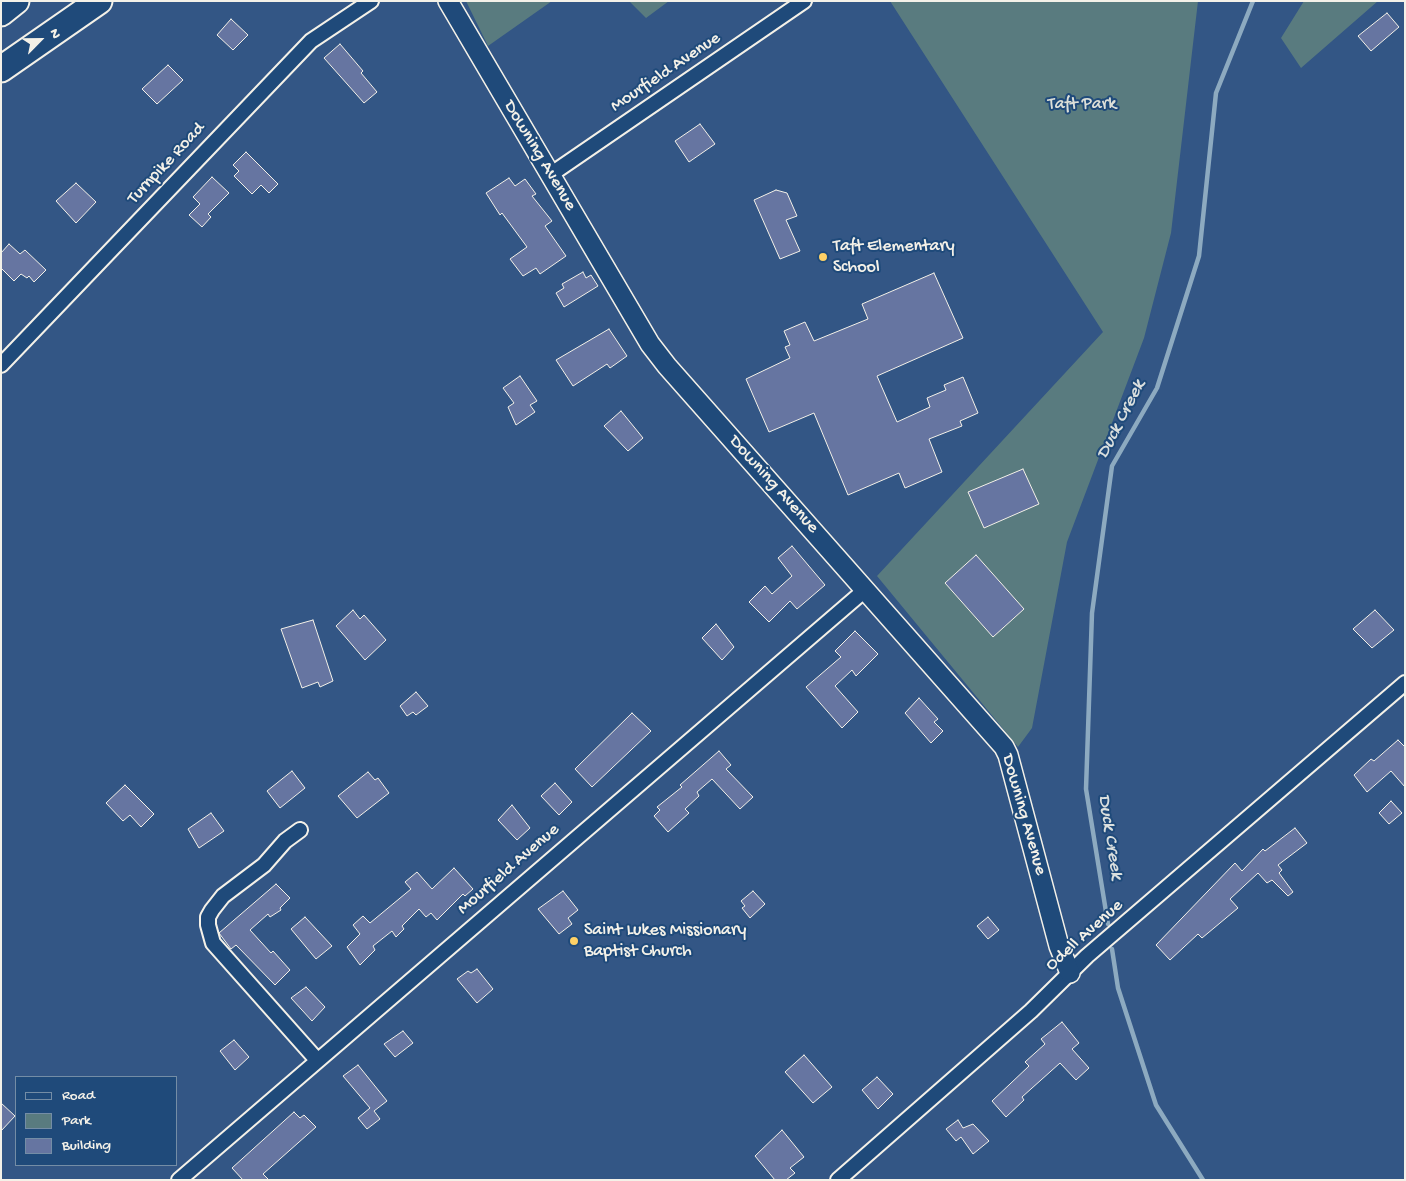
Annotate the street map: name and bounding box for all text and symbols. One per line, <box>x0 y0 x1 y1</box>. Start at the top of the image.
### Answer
north arrow <box>15 15 65 65</box>
text: N <box>45 26 64 41</box>
street label: Mourfield Avenue <box>607 28 725 118</box>
park label: Taft Park <box>1048 94 1116 116</box>
street label: Downing Avenue <box>498 97 580 215</box>
street label: Turnpike Road <box>124 119 210 209</box>
place label: Taft Elementary School <box>833 236 955 278</box>
marker: Taft Elementary School <box>817 251 829 263</box>
water label: Duck Creek <box>1092 377 1152 463</box>
street label: Downing Avenue <box>723 431 823 539</box>
street label: Downing Avenue <box>995 752 1051 878</box>
water label: Duck Creek <box>1091 793 1127 881</box>
street label: Mourfield Avenue <box>454 820 564 920</box>
street label: Odell Avenue <box>1042 896 1128 976</box>
place label: Saint Lukes Missionary Baptist Church <box>584 920 746 962</box>
marker: Saint Lukes Missionary Baptist Church <box>568 935 580 947</box>
legend <box>15 1076 178 1166</box>
text: Road <box>62 1087 95 1105</box>
text: Park <box>62 1112 91 1130</box>
text: Building <box>62 1137 111 1155</box>

